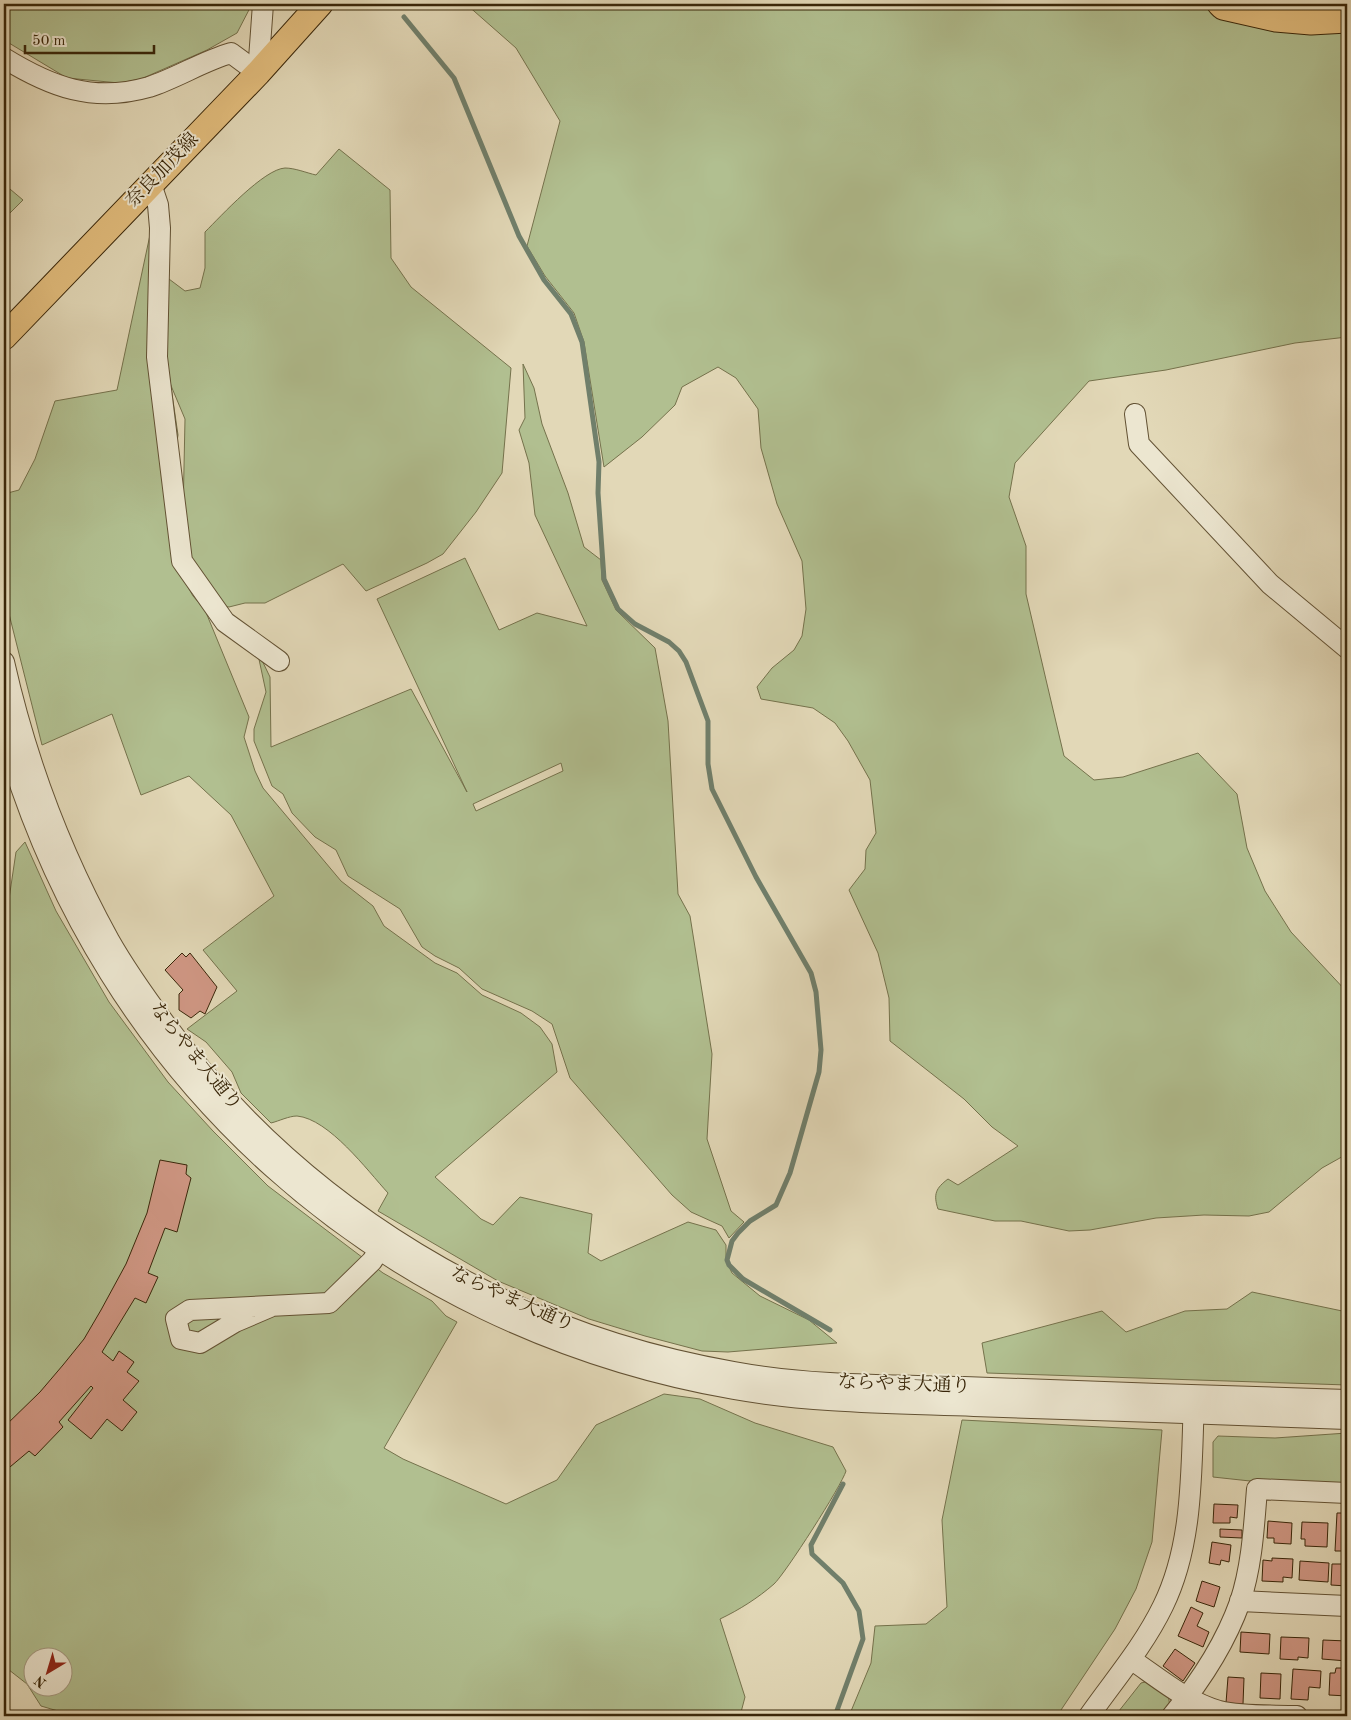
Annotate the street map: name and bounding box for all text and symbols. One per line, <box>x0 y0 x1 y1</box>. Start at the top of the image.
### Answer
scale bar <box>25 22 154 54</box>
text: 50 m <box>32 34 66 49</box>
street label: 奈良加茂線 <box>122 129 203 212</box>
street label: ならやま大通り <box>146 997 247 1115</box>
street label: ならやま大通り <box>447 1262 578 1336</box>
street label: ならやま大通り <box>837 1370 971 1397</box>
north arrow <box>22 1648 72 1698</box>
text: N <box>32 1672 49 1690</box>

